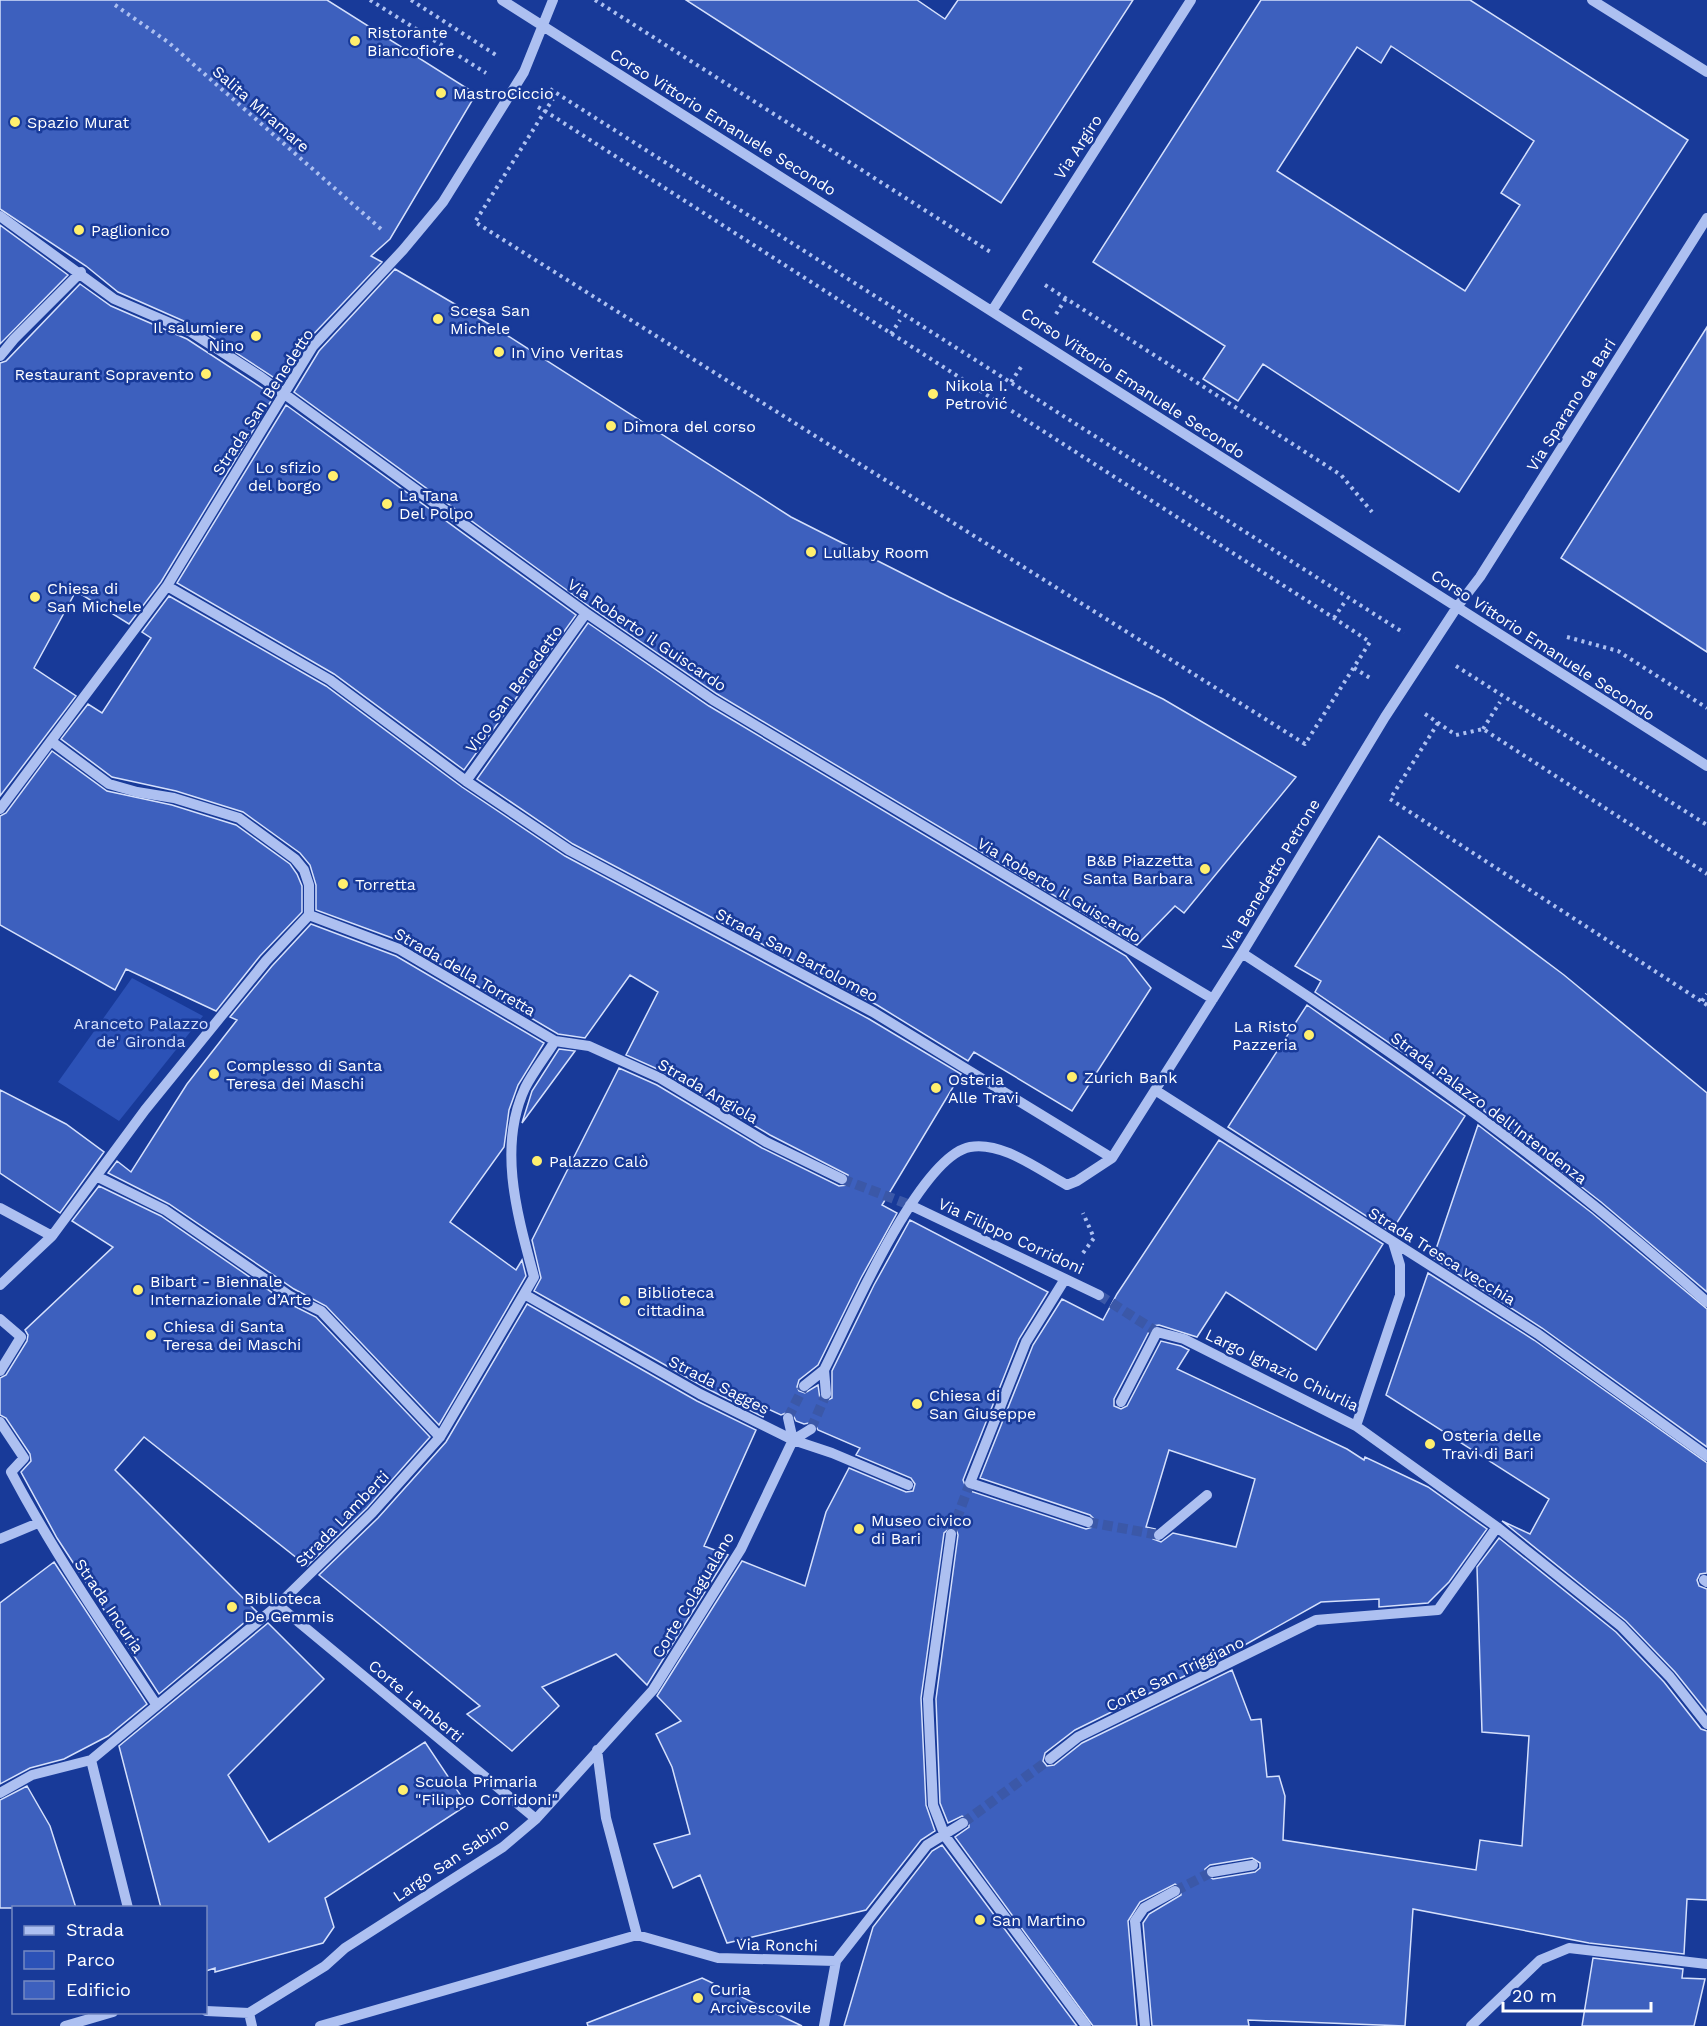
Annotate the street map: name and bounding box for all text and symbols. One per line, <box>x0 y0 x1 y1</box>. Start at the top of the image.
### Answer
place label: Ristorante Biancofiore <box>367 23 455 60</box>
marker: Ristorante Biancofiore <box>348 34 362 48</box>
street label: Corso Vittorio Emanuele Secondo <box>607 44 839 200</box>
street label: Salita Miramare <box>209 62 313 156</box>
place label: MastroCiccio <box>453 84 554 103</box>
marker: MastroCiccio <box>434 86 448 100</box>
street label: Via Argiro <box>1050 111 1106 183</box>
place label: Spazio Murat <box>27 113 130 132</box>
marker: Spazio Murat <box>8 115 22 129</box>
place label: Paglionico <box>91 221 170 240</box>
marker: Paglionico <box>72 223 86 237</box>
place label: Scesa San Michele <box>450 301 530 338</box>
street label: Corso Vittorio Emanuele Secondo <box>1018 303 1248 463</box>
marker: Scesa San Michele <box>431 312 445 326</box>
place label: Il salumiere Nino <box>153 318 244 355</box>
street label: Strada San Benedetto <box>209 325 317 479</box>
marker: Il salumiere Nino <box>249 329 263 343</box>
street label: Via Sparano da Bari <box>1522 335 1620 475</box>
place label: In Vino Veritas <box>511 343 623 362</box>
marker: In Vino Veritas <box>492 345 506 359</box>
place label: Restaurant Sopravento <box>14 365 194 384</box>
marker: Restaurant Sopravento <box>199 367 213 381</box>
place label: Nikola I. Petrović <box>945 376 1008 413</box>
marker: Nikola I. Petrović <box>926 387 940 401</box>
place label: Dimora del corso <box>623 417 756 436</box>
marker: Dimora del corso <box>604 419 618 433</box>
place label: Lo sfizio del borgo <box>248 458 321 495</box>
marker: Lo sfizio del borgo <box>326 469 340 483</box>
place label: La Tana Del Polpo <box>399 486 473 523</box>
marker: La Tana Del Polpo <box>380 497 394 511</box>
place label: Lullaby Room <box>823 543 929 562</box>
marker: Lullaby Room <box>804 545 818 559</box>
street label: Corso Vittorio Emanuele Secondo <box>1428 565 1658 725</box>
street label: Via Roberto il Guiscardo <box>564 575 730 695</box>
place label: Chiesa di San Michele <box>47 579 142 616</box>
marker: Chiesa di San Michele <box>28 590 42 604</box>
street label: Vico San Benedetto <box>461 622 567 756</box>
street label: Via Benedetto Petrone <box>1218 795 1324 955</box>
street label: Via Roberto il Guiscardo <box>974 833 1144 947</box>
place label: B&B Piazzetta Santa Barbara <box>1083 851 1193 888</box>
marker: B&B Piazzetta Santa Barbara <box>1198 862 1212 876</box>
place label: Torretta <box>355 875 416 894</box>
marker: Torretta <box>336 877 350 891</box>
street label: Strada San Bartolomeo <box>712 904 882 1006</box>
street label: Strada della Torretta <box>391 924 539 1020</box>
park label: Aranceto Palazzo de' Gironda <box>74 1014 208 1051</box>
place label: La Risto Pazzeria <box>1232 1017 1297 1054</box>
marker: La Risto Pazzeria <box>1302 1028 1316 1042</box>
street label: Strada Palazzo dell'Intendenza <box>1387 1028 1591 1188</box>
street label: Strada Angiola <box>654 1055 762 1127</box>
place label: Complesso di Santa Teresa dei Maschi <box>226 1056 382 1093</box>
marker: Complesso di Santa Teresa dei Maschi <box>207 1067 221 1081</box>
place label: Zurich Bank <box>1084 1068 1177 1087</box>
place label: Osteria Alle Travi <box>948 1070 1019 1107</box>
marker: Zurich Bank <box>1065 1070 1079 1084</box>
marker: Osteria Alle Travi <box>929 1081 943 1095</box>
place label: Palazzo Calò <box>549 1152 648 1171</box>
marker: Palazzo Calò <box>530 1154 544 1168</box>
street label: Via Filippo Corridoni <box>935 1194 1087 1278</box>
street label: Strada Tresca vecchia <box>1365 1203 1519 1309</box>
place label: Bibart - Biennale Internazionale d’Arte <box>150 1272 311 1309</box>
marker: Bibart - Biennale Internazionale d’Arte <box>131 1283 145 1297</box>
place label: Biblioteca cittadina <box>637 1283 714 1320</box>
marker: Biblioteca cittadina <box>618 1294 632 1308</box>
place label: Chiesa di Santa Teresa dei Maschi <box>163 1317 301 1354</box>
street label: Largo Ignazio Chiurlia <box>1202 1325 1362 1415</box>
marker: Chiesa di Santa Teresa dei Maschi <box>144 1328 158 1342</box>
street label: Strada Sagges <box>666 1351 772 1419</box>
place label: Chiesa di San Giuseppe <box>929 1386 1036 1423</box>
marker: Chiesa di San Giuseppe <box>910 1397 924 1411</box>
place label: Osteria delle Travi di Bari <box>1442 1426 1542 1463</box>
marker: Osteria delle Travi di Bari <box>1423 1437 1437 1451</box>
street label: Strada Lamberti <box>291 1467 393 1571</box>
place label: Museo civico di Bari <box>871 1511 971 1548</box>
marker: Museo civico di Bari <box>852 1522 866 1536</box>
street label: Corte Colagualano <box>648 1529 738 1661</box>
street label: Strada Incuria <box>70 1555 148 1657</box>
place label: Biblioteca De Gemmis <box>244 1589 334 1626</box>
marker: Biblioteca De Gemmis <box>225 1600 239 1614</box>
street label: Corte San Triggiano <box>1103 1632 1247 1716</box>
street label: Corte Lamberti <box>365 1656 467 1746</box>
place label: Scuola Primaria "Filippo Corridoni" <box>415 1772 558 1809</box>
marker: Scuola Primaria "Filippo Corridoni" <box>396 1783 410 1797</box>
street label: Largo San Sabino <box>389 1814 513 1906</box>
legend <box>12 1906 207 2014</box>
place label: San Martino <box>992 1911 1086 1930</box>
marker: San Martino <box>973 1913 987 1927</box>
text: Strada <box>66 1919 124 1940</box>
street label: Via Ronchi <box>736 1935 818 1955</box>
text: Parco <box>66 1949 115 1970</box>
scale bar <box>1503 1975 1652 2013</box>
text: Edificio <box>66 1979 131 2000</box>
place label: Curia Arcivescovile <box>710 1980 811 2017</box>
text: 20 m <box>1512 1985 1557 2006</box>
marker: Curia Arcivescovile <box>691 1991 705 2005</box>

